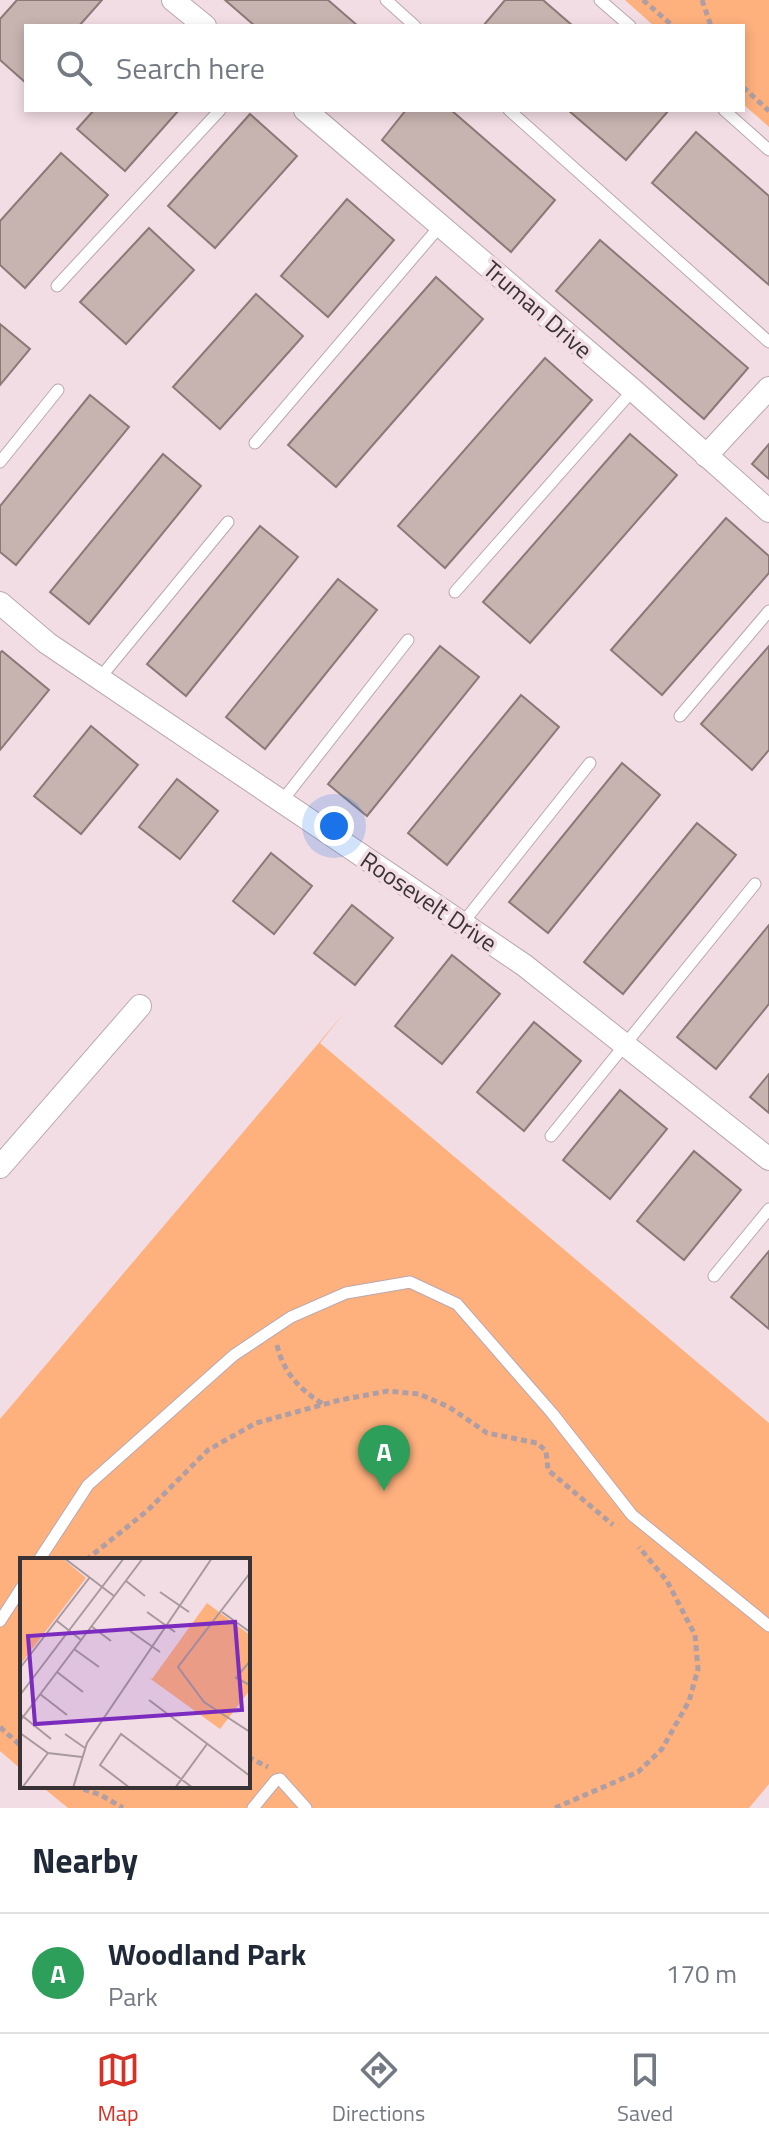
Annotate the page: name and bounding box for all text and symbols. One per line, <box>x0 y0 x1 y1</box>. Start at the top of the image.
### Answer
search box <box>24 24 745 112</box>
text: Search here <box>116 45 265 91</box>
icon: search <box>52 46 96 90</box>
street label: Truman Drive <box>475 251 601 367</box>
your location <box>314 806 354 846</box>
street label: Roosevelt Drive <box>353 842 505 960</box>
pin: A <box>358 1425 410 1491</box>
inset map <box>20 1558 250 1788</box>
text: Nearby <box>32 1834 138 1886</box>
text: Woodland Park <box>108 1931 306 1977</box>
text: A <box>50 1954 66 1993</box>
text: 170 m <box>666 1954 737 1993</box>
text: Park <box>108 1977 158 2016</box>
tab: Map <box>96 2048 140 2130</box>
tab: Directions <box>332 2048 425 2130</box>
tab: Saved <box>617 2048 673 2130</box>

